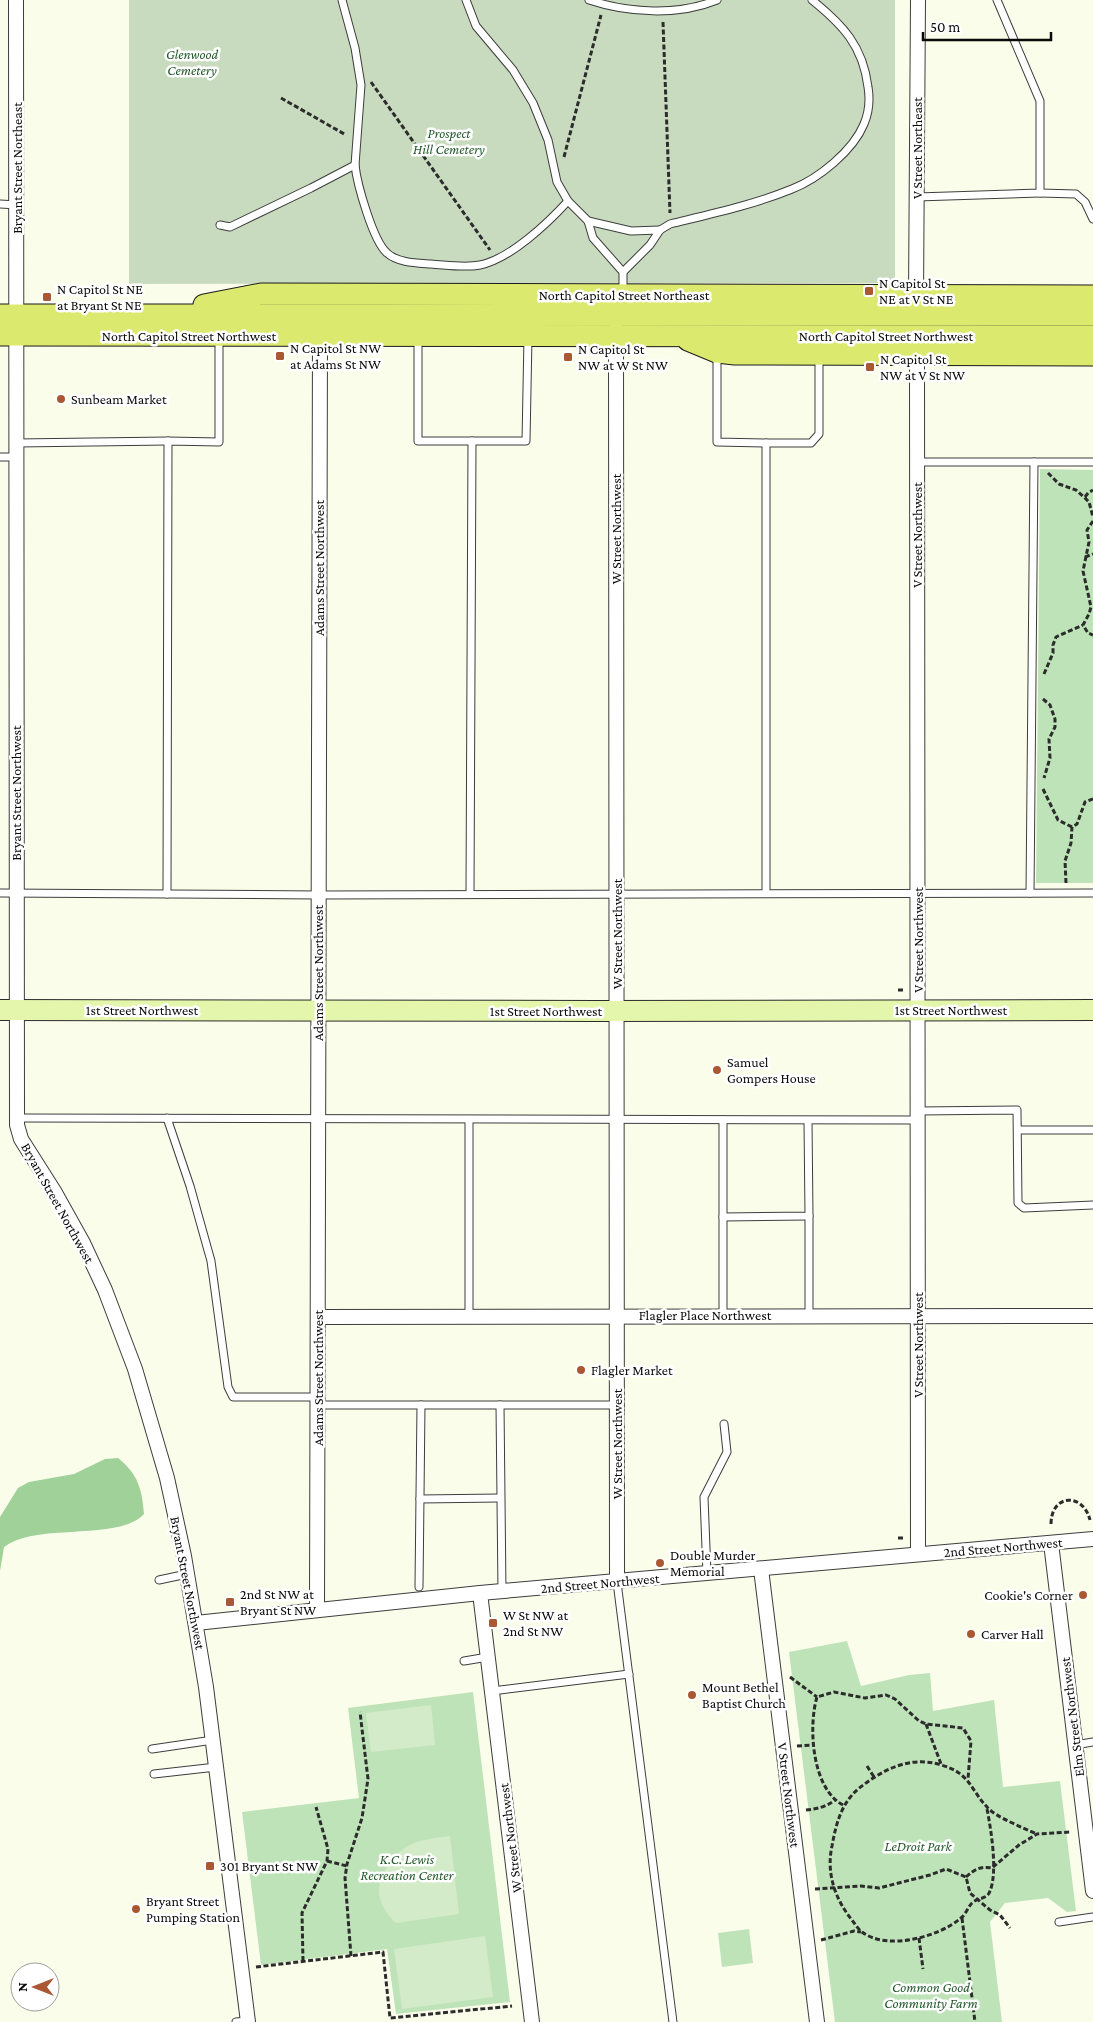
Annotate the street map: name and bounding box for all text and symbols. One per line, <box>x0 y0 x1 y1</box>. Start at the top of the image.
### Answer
scale bar <box>923 10 1050 42</box>
text: 50 m <box>930 19 960 35</box>
park label: Glenwood Cemetery <box>166 46 218 78</box>
street label: V Street Northeast <box>909 97 925 199</box>
street label: Bryant Street Northeast <box>9 102 25 234</box>
park label: Prospect Hill Cemetery <box>413 125 485 157</box>
place label: N Capitol St NE at V St NE <box>879 275 954 307</box>
place label: N Capitol St NE at Bryant St NE <box>57 281 143 313</box>
marker: N Capitol St NE at V St NE <box>863 285 875 297</box>
street label: North Capitol Street Northeast <box>539 287 710 303</box>
marker: N Capitol St NE at Bryant St NE <box>41 291 53 303</box>
street label: North Capitol Street Northwest <box>102 328 277 344</box>
street label: North Capitol Street Northwest <box>799 328 974 344</box>
place label: N Capitol St NW at Adams St NW <box>290 340 381 372</box>
place label: N Capitol St NW at W St NW <box>578 341 668 373</box>
marker: N Capitol St NW at Adams St NW <box>274 350 286 362</box>
marker: N Capitol St NW at W St NW <box>562 351 574 363</box>
place label: N Capitol St NW at V St NW <box>880 351 965 383</box>
marker: N Capitol St NW at V St NW <box>864 361 876 373</box>
place label: Sunbeam Market <box>71 391 167 407</box>
marker: Sunbeam Market <box>55 393 67 405</box>
street label: W Street Northwest <box>608 473 624 584</box>
street label: V Street Northwest <box>909 482 925 588</box>
street label: Adams Street Northwest <box>311 500 327 636</box>
street label: Bryant Street Northwest <box>8 725 24 861</box>
street label: W Street Northwest <box>609 878 625 989</box>
street label: V Street Northwest <box>910 887 926 993</box>
street label: Adams Street Northwest <box>310 905 326 1041</box>
street label: 1st Street Northwest <box>86 1002 199 1018</box>
street label: 1st Street Northwest <box>895 1002 1008 1018</box>
street label: 1st Street Northwest <box>490 1003 603 1019</box>
place label: Samuel Gompers House <box>727 1054 816 1086</box>
marker: Samuel Gompers House <box>711 1064 723 1076</box>
street label: Bryant Street Northwest <box>18 1140 98 1266</box>
street label: V Street Northwest <box>910 1292 926 1398</box>
street label: Flagler Place Northwest <box>639 1307 772 1323</box>
street label: Adams Street Northwest <box>310 1310 326 1446</box>
place label: Flagler Market <box>591 1362 673 1378</box>
marker: Flagler Market <box>575 1364 587 1376</box>
street label: W Street Northwest <box>609 1388 625 1499</box>
street label: Bryant Street Northwest <box>167 1515 209 1651</box>
street label: 2nd Street Northwest <box>943 1534 1063 1560</box>
place label: Double Murder Memorial <box>670 1547 756 1579</box>
marker: Double Murder Memorial <box>654 1557 666 1569</box>
street label: 2nd Street Northwest <box>540 1570 660 1596</box>
place label: 2nd St NW at Bryant St NW <box>240 1586 316 1618</box>
place label: Cookie's Corner <box>984 1587 1073 1603</box>
marker: Cookie's Corner <box>1077 1589 1089 1601</box>
marker: 2nd St NW at Bryant St NW <box>224 1596 236 1608</box>
place label: W St NW at 2nd St NW <box>503 1607 568 1639</box>
marker: W St NW at 2nd St NW <box>487 1617 499 1629</box>
place label: Carver Hall <box>981 1626 1044 1642</box>
marker: Carver Hall <box>965 1628 977 1640</box>
street label: Elm Street Northwest <box>1057 1656 1087 1778</box>
place label: Mount Bethel Baptist Church <box>702 1679 786 1711</box>
marker: Mount Bethel Baptist Church <box>686 1689 698 1701</box>
street label: V Street Northwest <box>775 1742 803 1849</box>
street label: W Street Northwest <box>495 1782 525 1894</box>
park label: LeDroit Park <box>884 1838 952 1854</box>
park label: K.C. Lewis Recreation Center <box>361 1851 455 1883</box>
place label: 301 Bryant St NW <box>220 1858 318 1874</box>
marker: 301 Bryant St NW <box>204 1860 216 1872</box>
place label: Bryant Street Pumping Station <box>146 1893 240 1925</box>
marker: Bryant Street Pumping Station <box>130 1903 142 1915</box>
north arrow <box>10 1962 60 2012</box>
park label: Common Good Community Farm <box>884 1979 978 2011</box>
text: N <box>14 1982 30 1992</box>

